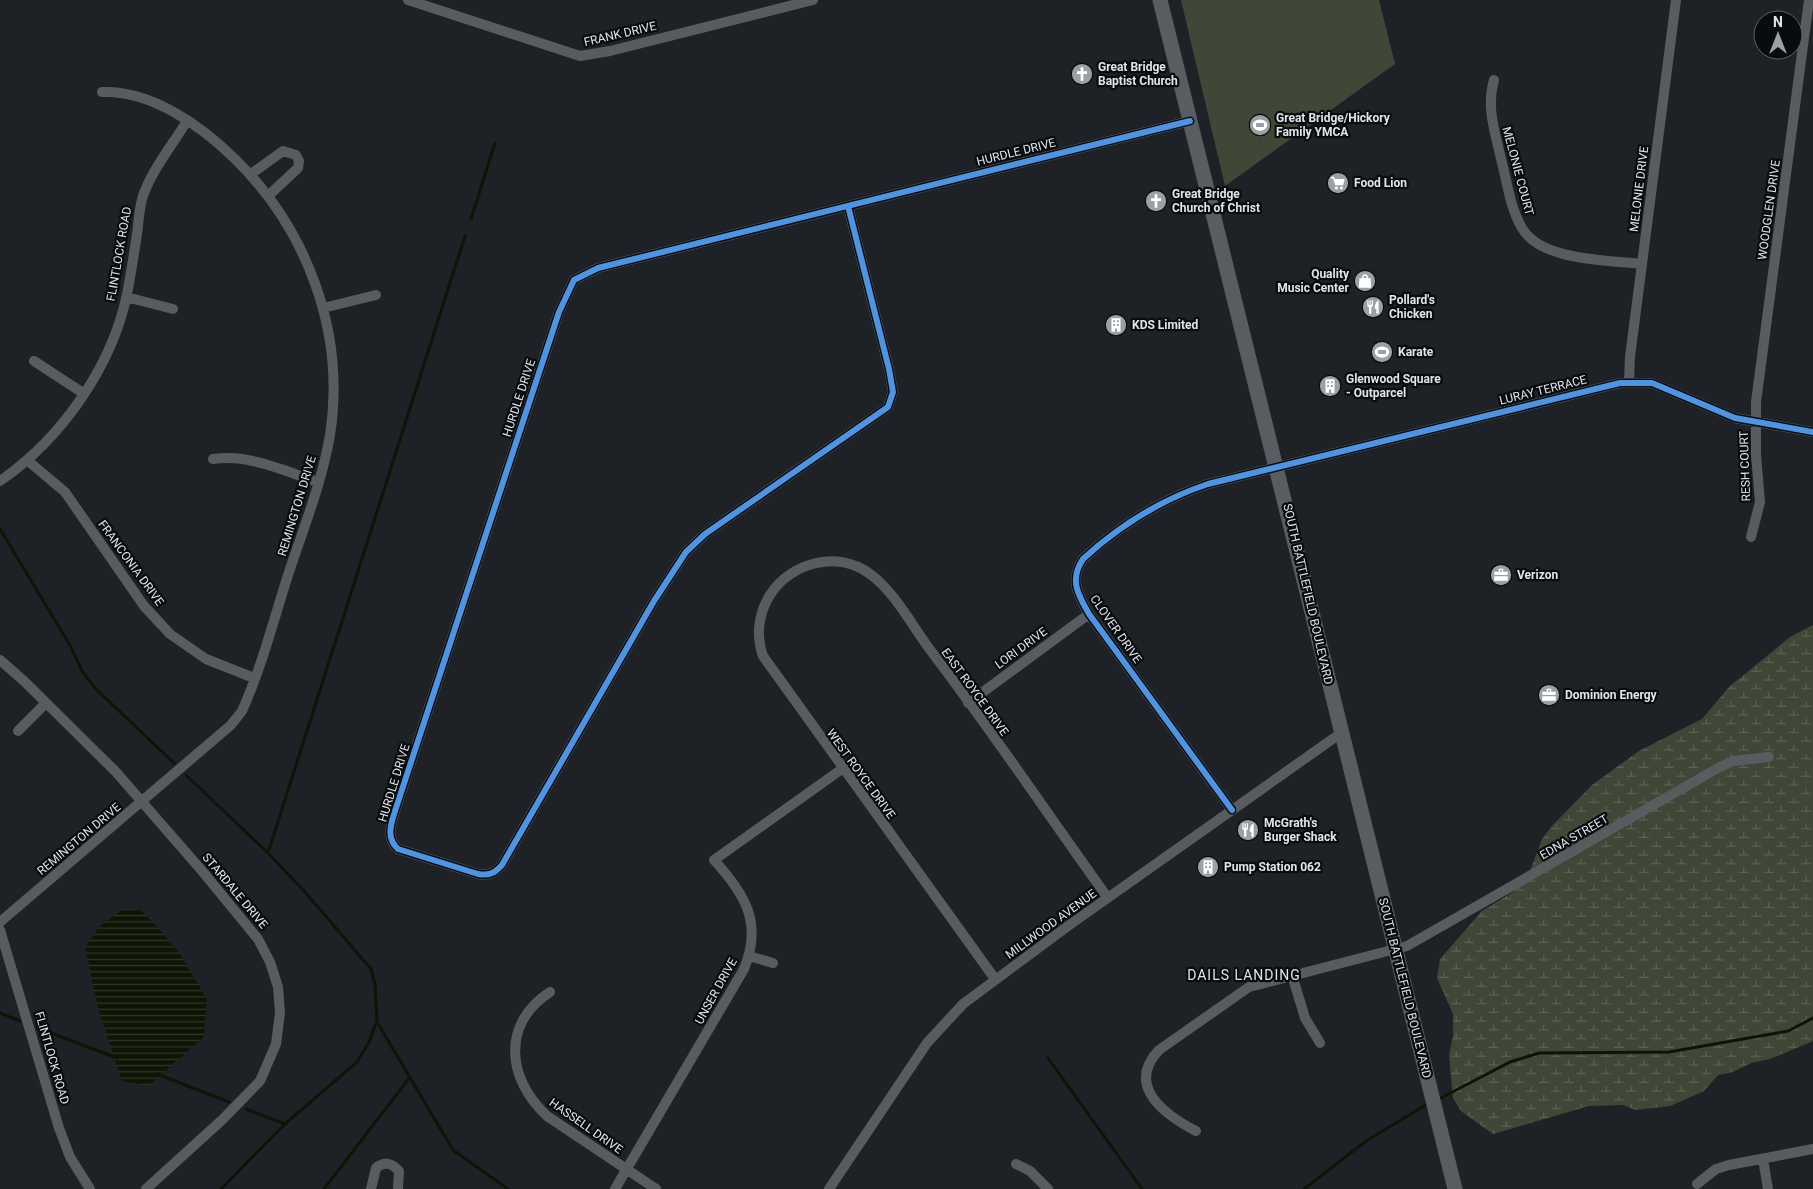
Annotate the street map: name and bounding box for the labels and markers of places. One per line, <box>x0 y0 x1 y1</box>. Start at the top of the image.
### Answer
place label: Great Bridge Baptist Church <box>1098 60 1178 88</box>
church icon: Great Bridge Baptist Church <box>1070 62 1094 86</box>
place label: Great Bridge/Hickory Family YMCA <box>1276 111 1391 139</box>
sports icon: Great Bridge/Hickory Family YMCA <box>1248 113 1272 137</box>
supermarket icon: Food Lion <box>1326 171 1350 195</box>
place label: Food Lion <box>1354 176 1407 190</box>
place label: Great Bridge Church of Christ <box>1172 187 1260 215</box>
church icon: Great Bridge Church of Christ <box>1144 189 1168 213</box>
place label: Quality Music Center <box>1277 267 1350 295</box>
shop icon: Quality Music Center <box>1353 269 1377 293</box>
place label: Pollard's Chicken <box>1389 293 1435 321</box>
restaurant icon: Pollard's Chicken <box>1361 295 1385 319</box>
building icon: KDS Limited <box>1104 313 1128 337</box>
place label: KDS Limited <box>1132 318 1199 332</box>
sports icon: Karate <box>1370 340 1394 364</box>
place label: Karate <box>1398 345 1434 359</box>
place label: Glenwood Square - Outparcel <box>1346 372 1441 400</box>
building icon: Glenwood Square - Outparcel <box>1318 374 1342 398</box>
office icon: Verizon <box>1489 563 1513 587</box>
place label: Verizon <box>1517 568 1558 582</box>
office icon: Dominion Energy <box>1537 683 1561 707</box>
place label: Dominion Energy <box>1565 688 1658 702</box>
place label: McGrath's Burger Shack <box>1264 816 1337 844</box>
restaurant icon: McGrath's Burger Shack <box>1236 818 1260 842</box>
building icon: Pump Station 062 <box>1196 855 1220 879</box>
place label: Pump Station 062 <box>1224 860 1321 874</box>

